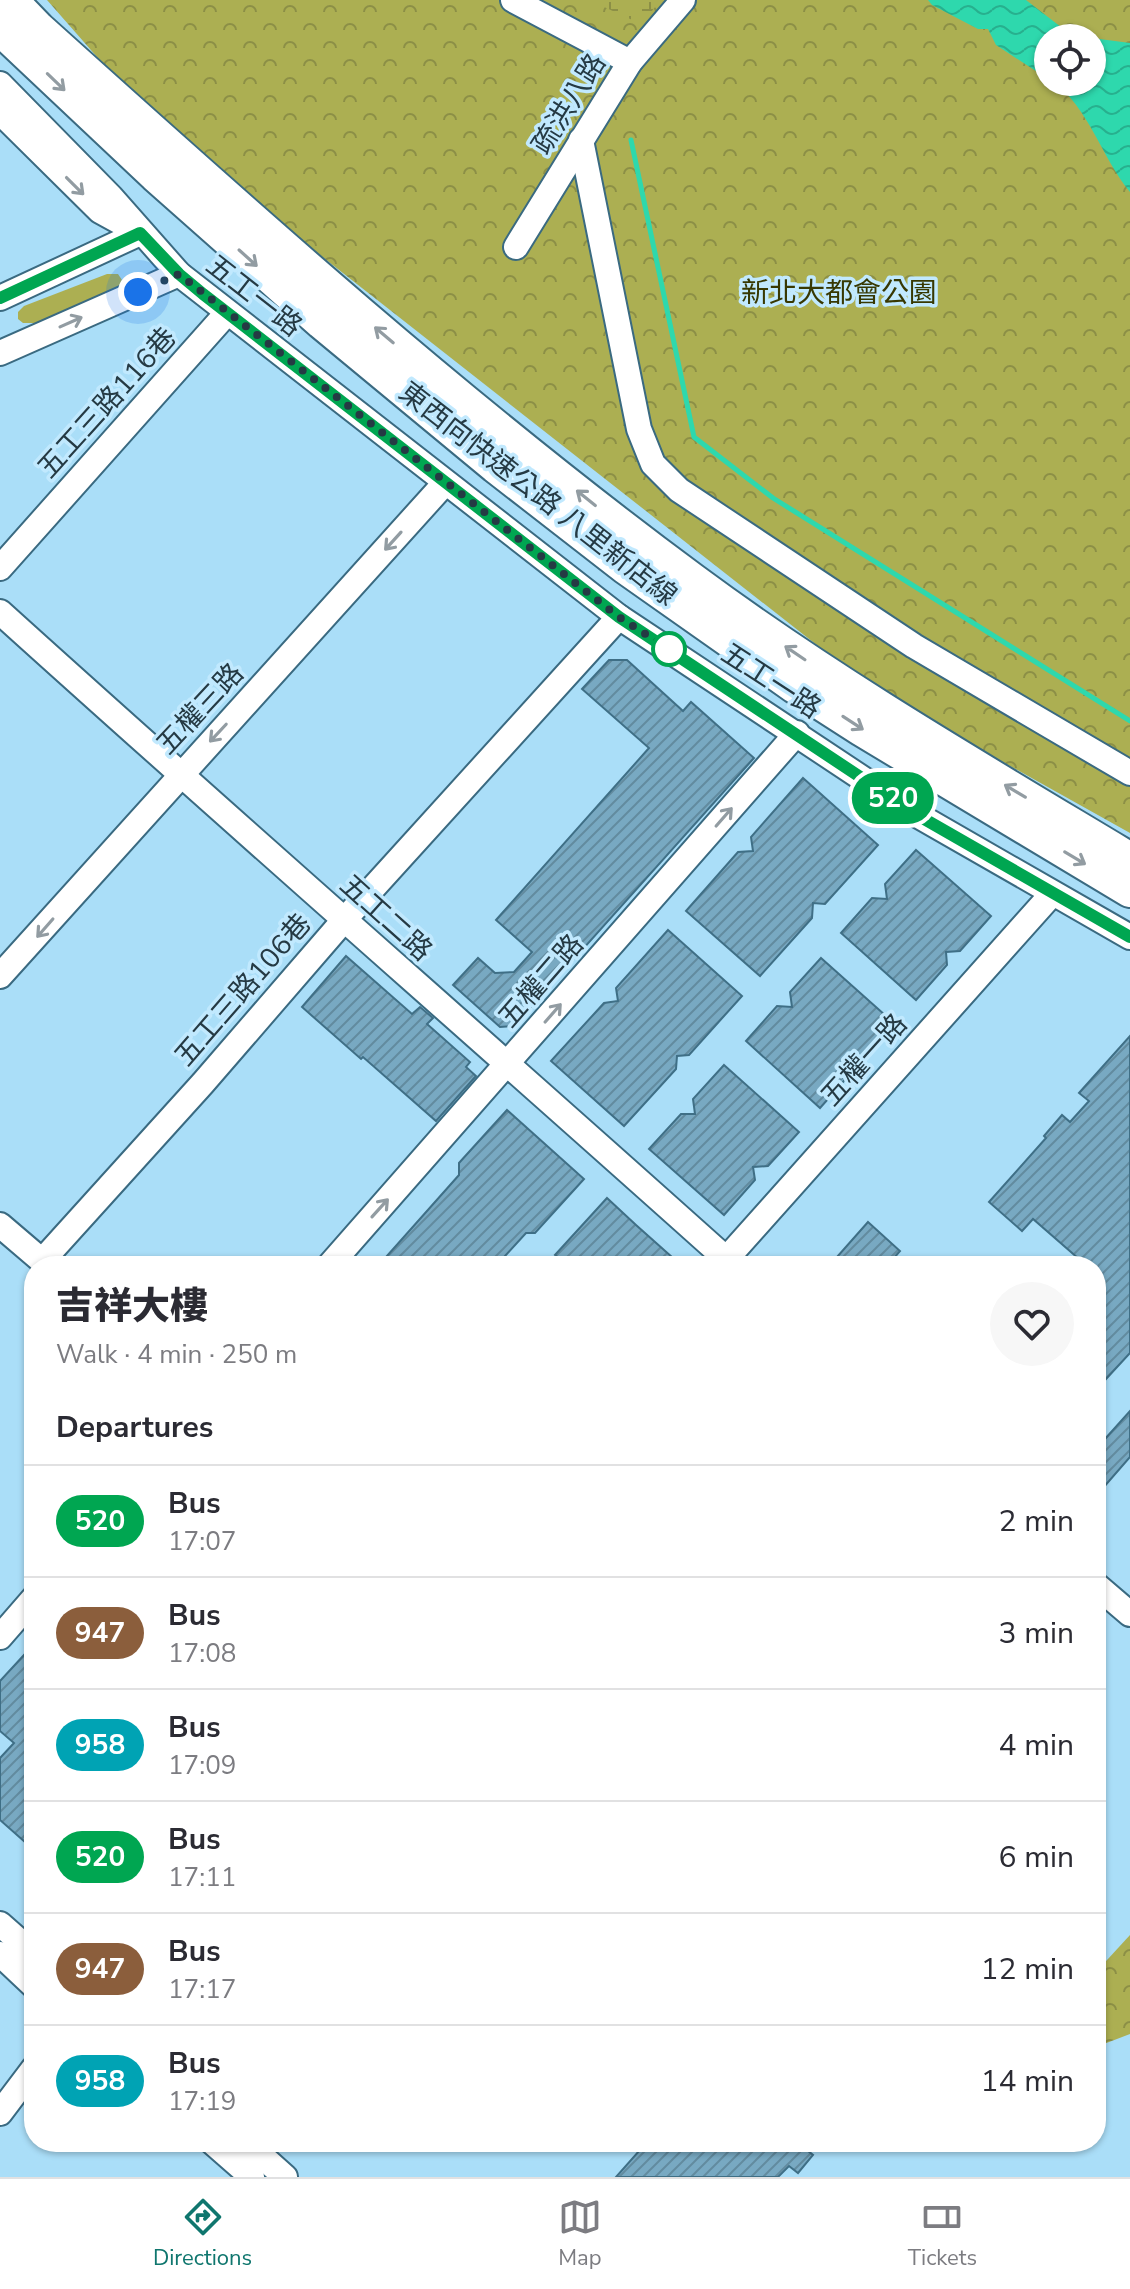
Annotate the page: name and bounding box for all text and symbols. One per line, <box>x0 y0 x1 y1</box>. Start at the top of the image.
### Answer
map controls <box>1034 24 1106 96</box>
button: locate <box>1034 24 1106 96</box>
street label: 疏洪八路 <box>523 46 615 162</box>
one-way arrow <box>46 73 66 92</box>
one-way arrow <box>65 177 85 196</box>
street label: 五工一路 <box>198 247 310 345</box>
one-way arrow <box>238 248 258 267</box>
your location <box>118 272 158 312</box>
park label: 新北大都會公園 <box>741 274 937 312</box>
one-way arrow <box>59 313 83 328</box>
street label: 五工三路116巷 <box>29 320 185 486</box>
one-way arrow <box>374 326 394 344</box>
street label: 東西向快速公路 八里新店線 <box>391 373 685 615</box>
one-way arrow <box>576 490 597 507</box>
one-way arrow <box>384 531 402 551</box>
unlabelled marker <box>652 632 686 666</box>
street label: 五工一路 <box>714 635 828 727</box>
one-way arrow <box>784 644 807 660</box>
street label: 五權三路 <box>148 655 252 763</box>
one-way arrow <box>841 715 864 731</box>
one-way arrow <box>209 723 227 743</box>
line badge: 520 <box>847 772 939 824</box>
text: 520 <box>868 779 918 817</box>
one-way arrow <box>1004 783 1027 799</box>
one-way arrow <box>714 808 732 828</box>
one-way arrow <box>1063 850 1086 866</box>
street label: 五工二路 <box>332 866 440 970</box>
street label: 五工三路106巷 <box>166 906 320 1074</box>
one-way arrow <box>36 917 54 937</box>
street label: 五權二路 <box>490 926 592 1036</box>
one-way arrow <box>543 1003 561 1023</box>
street label: 五權一路 <box>812 1006 916 1114</box>
one-way arrow <box>371 1198 389 1218</box>
text: 吉祥大樓 <box>56 1281 208 1332</box>
button: heart <box>990 1282 1074 1366</box>
text: Walk · 4 min · 250 m <box>56 1337 297 1372</box>
text: Departures <box>56 1407 213 1448</box>
text: Bus <box>168 1483 221 1524</box>
text: 2 min <box>999 1501 1074 1542</box>
text: 520 <box>75 1502 125 1540</box>
text: 17:07 <box>168 1524 236 1559</box>
text: Bus <box>168 1595 221 1636</box>
text: 3 min <box>999 1613 1074 1654</box>
text: 947 <box>75 1614 125 1652</box>
text: 17:08 <box>168 1636 236 1671</box>
text: Bus <box>168 1707 221 1748</box>
text: 4 min <box>999 1725 1074 1766</box>
text: 958 <box>75 1726 125 1764</box>
text: 17:09 <box>168 1748 236 1783</box>
text: Bus <box>168 1819 221 1860</box>
text: 6 min <box>999 1837 1074 1878</box>
text: 520 <box>75 1838 125 1876</box>
text: 17:11 <box>168 1860 236 1895</box>
text: Bus <box>168 1931 221 1972</box>
text: 12 min <box>981 1949 1074 1990</box>
text: 947 <box>75 1950 125 1988</box>
text: 17:17 <box>168 1972 236 2007</box>
text: Bus <box>168 2043 221 2084</box>
text: 14 min <box>981 2061 1074 2102</box>
text: 958 <box>75 2062 125 2100</box>
text: 17:19 <box>168 2084 236 2119</box>
tab: Directions <box>153 2195 252 2273</box>
tab: Map <box>558 2195 602 2273</box>
tab: Tickets <box>908 2195 977 2273</box>

